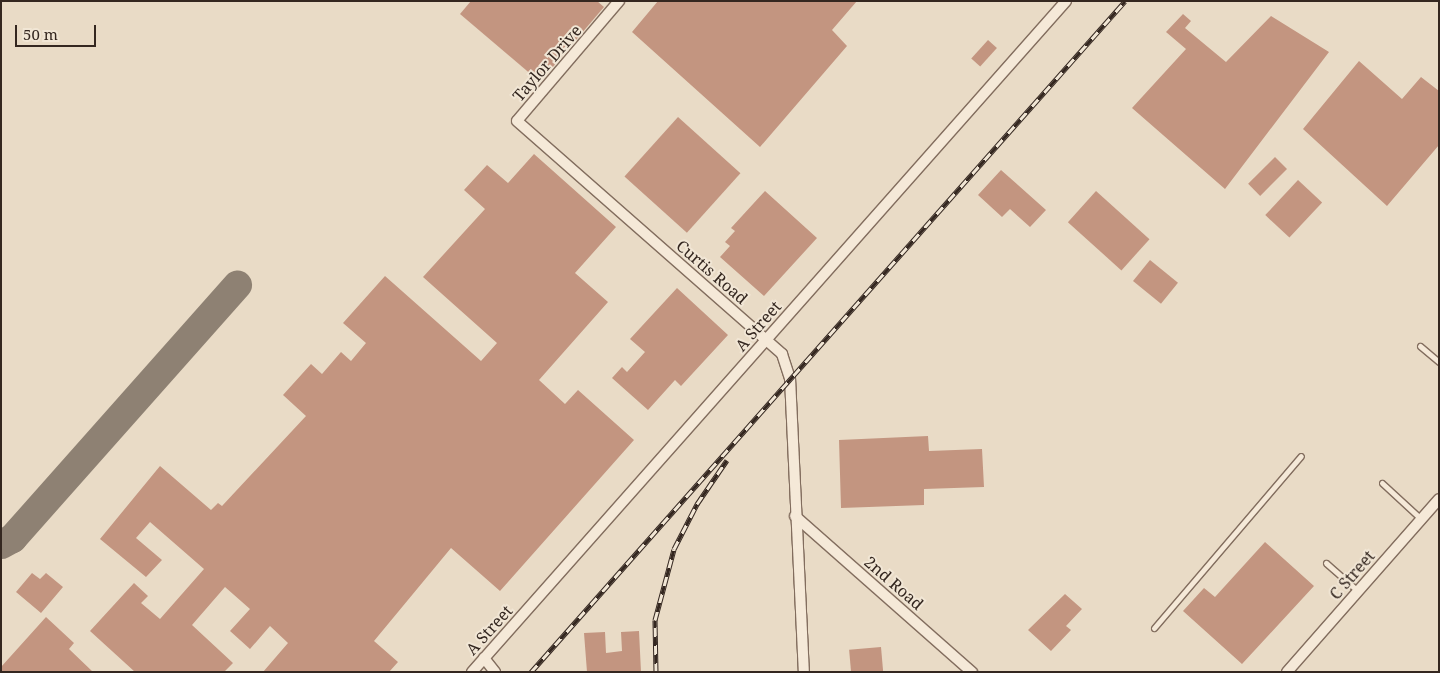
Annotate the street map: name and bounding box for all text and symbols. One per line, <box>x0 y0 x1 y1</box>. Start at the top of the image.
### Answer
scale bar <box>18 15 99 47</box>
street label: Taylor Drive <box>509 21 585 105</box>
text: 50 m <box>23 24 58 44</box>
street label: Curtis Road <box>672 236 752 308</box>
street label: A Street <box>731 297 785 355</box>
street label: C Street <box>1326 547 1378 603</box>
street label: 2nd Road <box>861 552 927 614</box>
street label: A Street <box>462 601 516 659</box>

